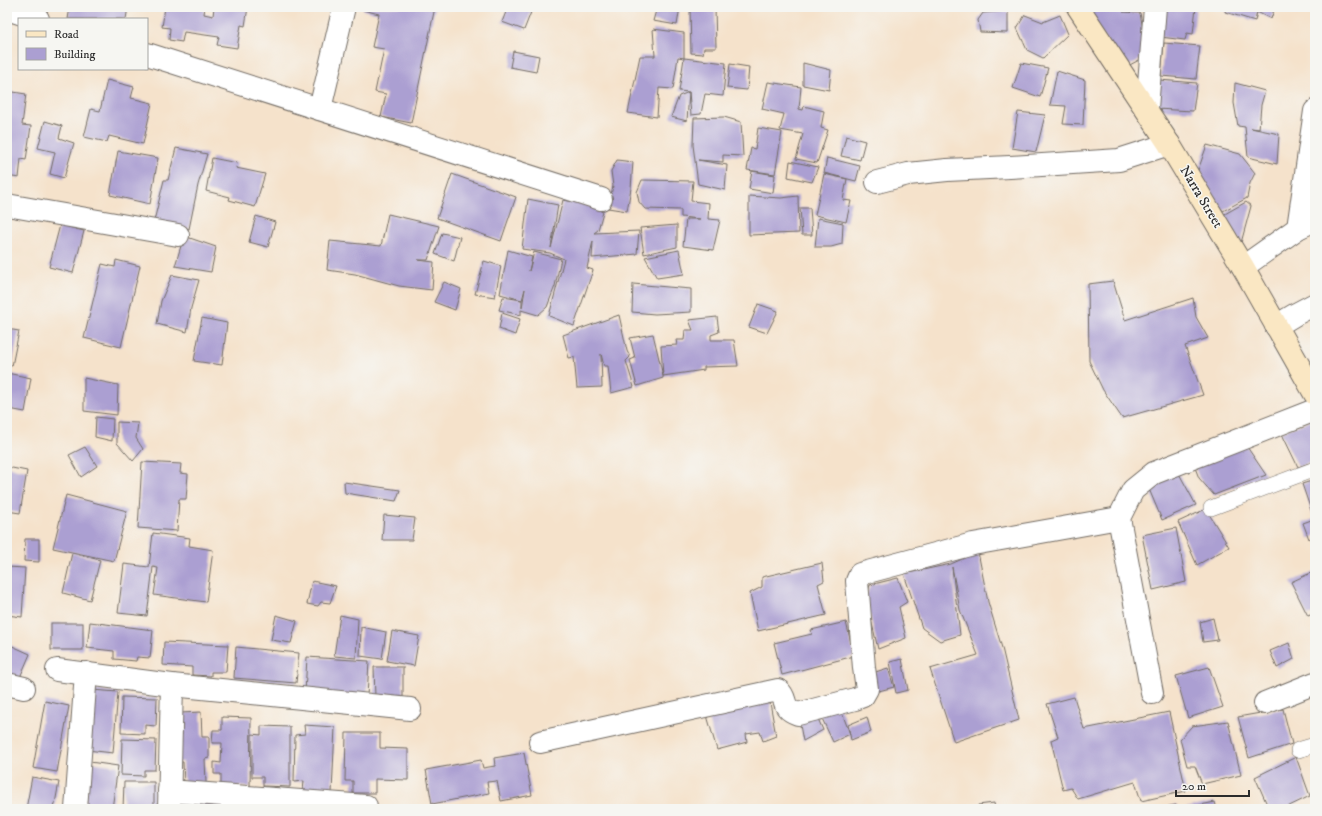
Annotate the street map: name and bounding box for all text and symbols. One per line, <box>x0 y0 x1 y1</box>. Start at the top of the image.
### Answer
legend <box>18 18 148 70</box>
text: Road <box>54 27 79 42</box>
text: Building <box>54 47 95 62</box>
street label: Narra Street <box>1175 163 1227 232</box>
scale bar <box>1176 772 1249 798</box>
text: 20 m <box>1182 779 1206 794</box>

